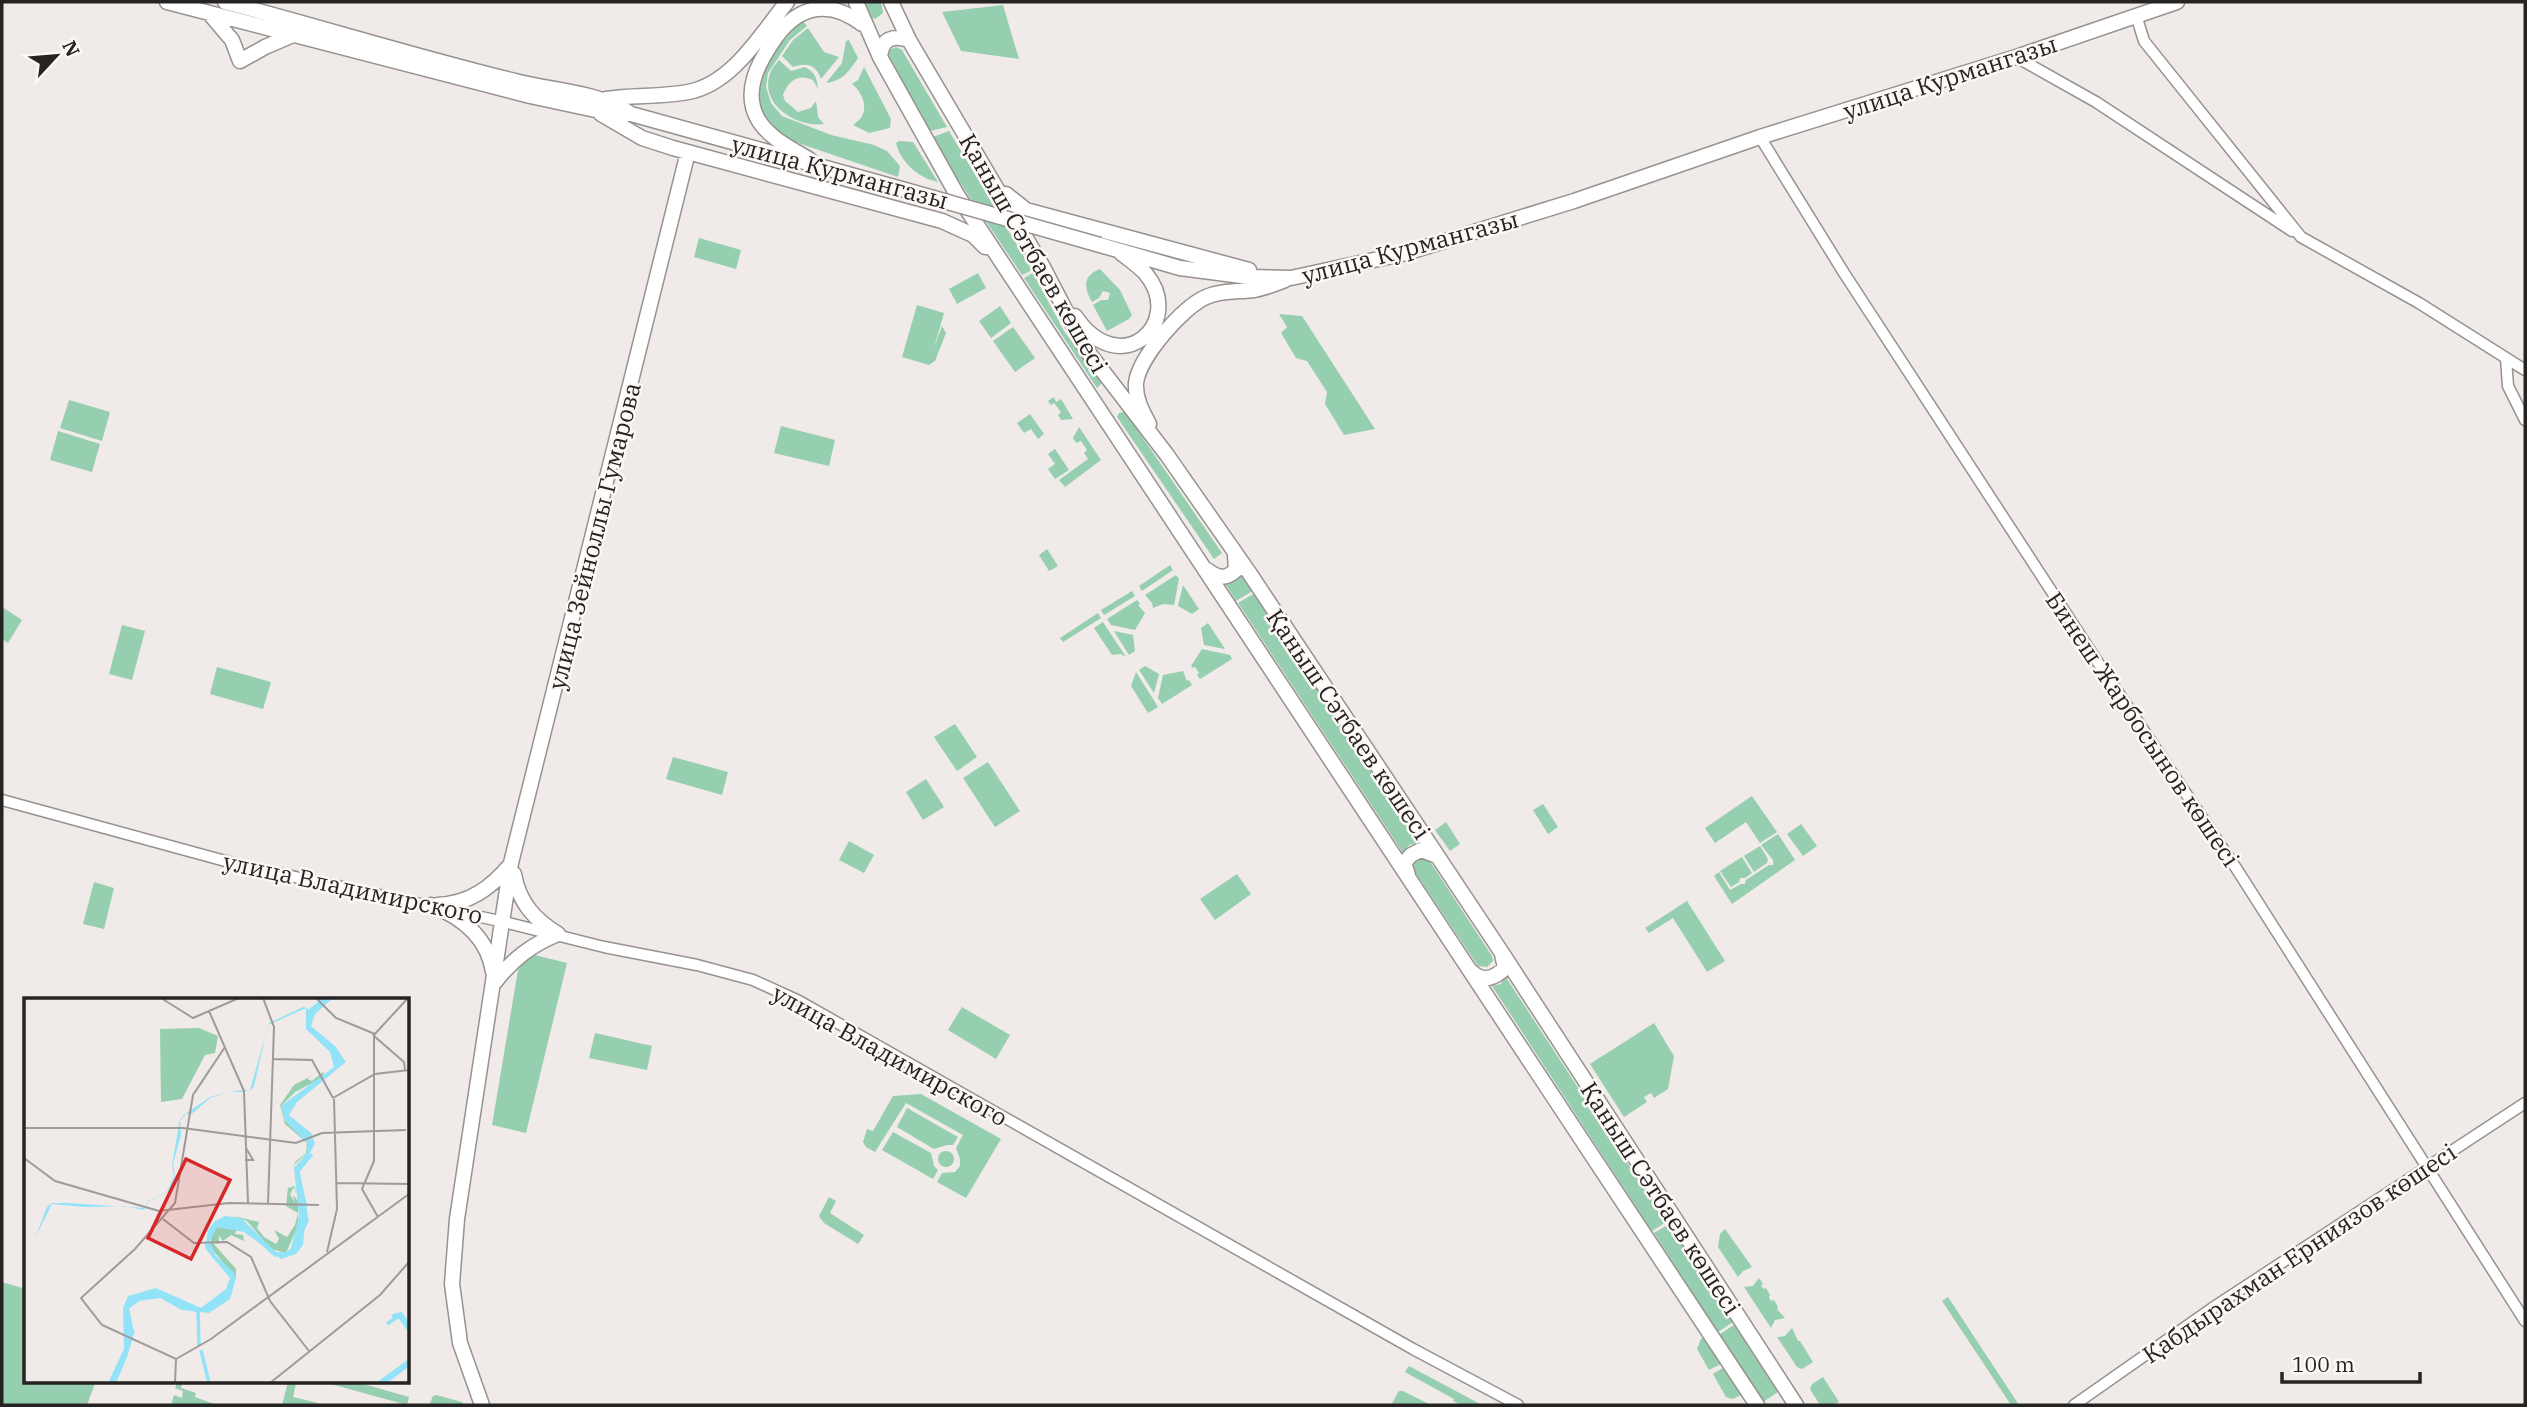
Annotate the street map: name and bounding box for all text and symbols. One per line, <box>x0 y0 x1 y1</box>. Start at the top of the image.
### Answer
north arrow <box>21 21 91 91</box>
street label: улица Курмангазы <box>1839 27 2061 127</box>
text: N <box>57 37 85 61</box>
street label: Қаныш Сәтбаев көшесі <box>952 127 1116 379</box>
street label: улица Курмангазы <box>728 128 952 216</box>
street label: улица Курмангазы <box>1298 203 1522 291</box>
street label: улица Зейноллы Гумарова <box>540 379 648 693</box>
street label: Бинеш Жарбосынов көшесі <box>2039 585 2247 873</box>
street label: Қаныш Сәтбаев көшесі <box>1260 602 1438 846</box>
street label: улица Владимирского <box>220 845 486 931</box>
street label: улица Владимирского <box>767 977 1013 1133</box>
inset map <box>24 998 410 1382</box>
street label: Қаныш Сәтбаев көшесі <box>1574 1075 1748 1321</box>
street label: Қабдырахман Ерниязов көшесі <box>2136 1136 2462 1370</box>
scale bar <box>2282 1340 2420 1384</box>
text: 100 m <box>2292 1350 2355 1378</box>

